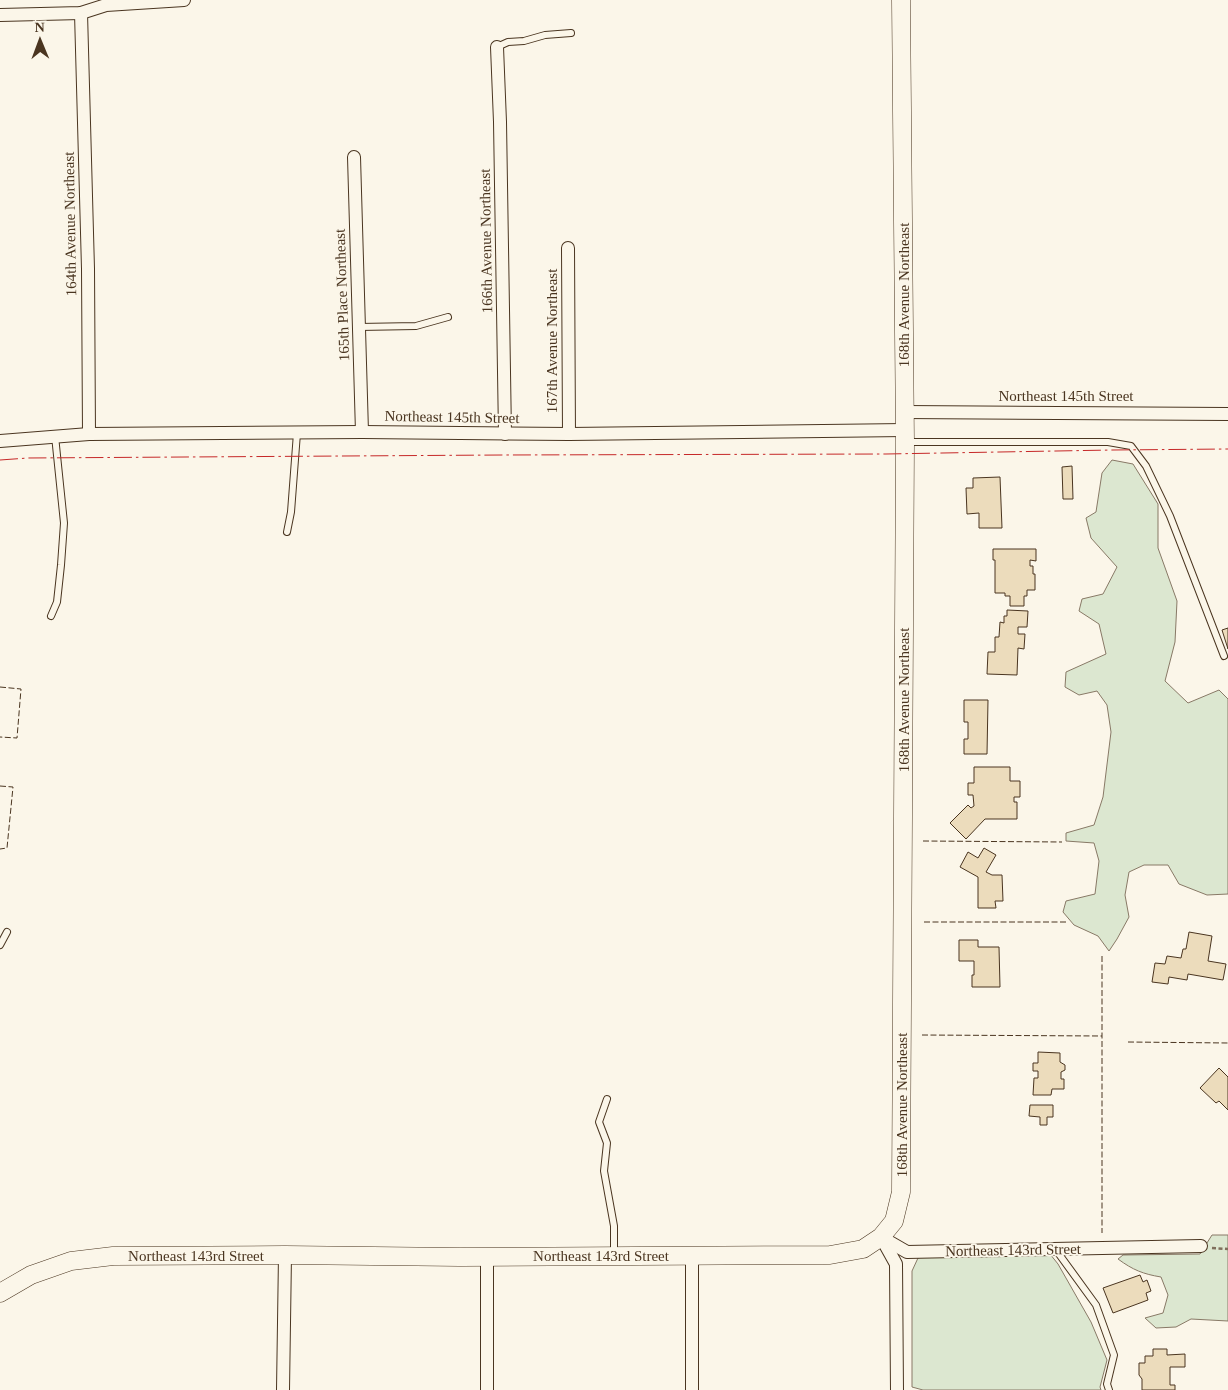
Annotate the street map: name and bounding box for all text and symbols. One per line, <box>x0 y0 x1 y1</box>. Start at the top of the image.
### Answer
north arrow <box>15 15 65 65</box>
text: N <box>35 20 45 35</box>
street label: 164th Avenue Northeast <box>61 151 79 296</box>
street label: 166th Avenue Northeast <box>477 168 495 313</box>
street label: 168th Avenue Northeast <box>896 222 912 367</box>
street label: 165th Place Northeast <box>332 228 352 361</box>
street label: 167th Avenue Northeast <box>544 268 560 413</box>
street label: Northeast 145th Street <box>999 388 1134 404</box>
street label: Northeast 145th Street <box>384 408 520 426</box>
street label: 168th Avenue Northeast <box>896 627 912 772</box>
street label: 168th Avenue Northeast <box>894 1032 910 1177</box>
street label: Northeast 143rd Street <box>945 1241 1082 1259</box>
street label: Northeast 143rd Street <box>128 1248 265 1264</box>
street label: Northeast 143rd Street <box>533 1248 670 1264</box>

